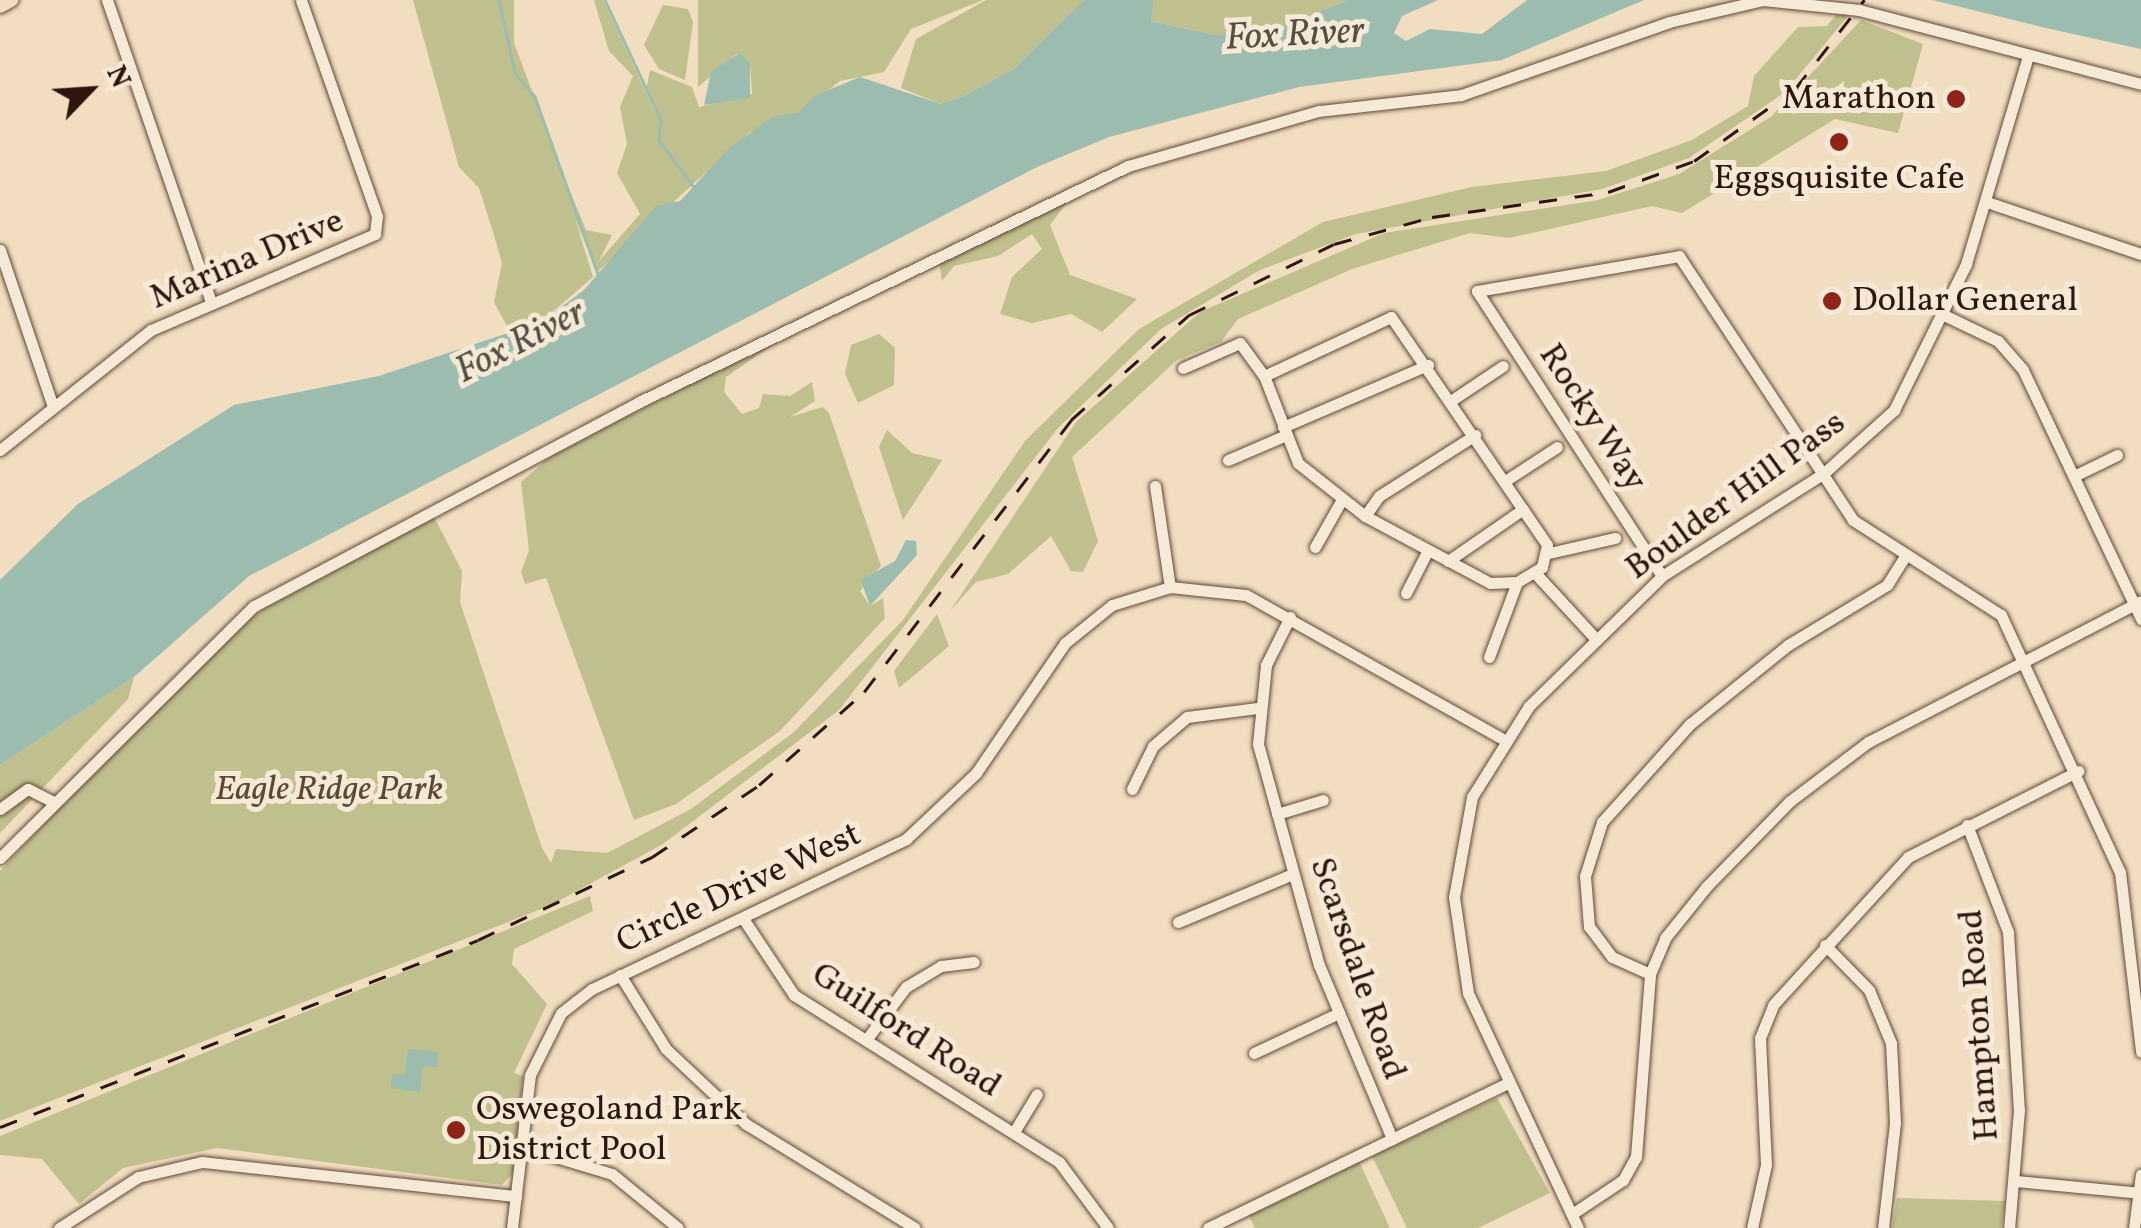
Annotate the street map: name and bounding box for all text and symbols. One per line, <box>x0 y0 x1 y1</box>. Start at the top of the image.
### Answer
water label: Fox River <box>1224 10 1366 62</box>
north arrow <box>40 40 140 140</box>
text: N <box>96 60 140 95</box>
place label: Marathon <box>1782 78 1936 120</box>
marker: Marathon <box>1945 88 1967 110</box>
marker: Eggsquisite Cafe <box>1828 131 1850 153</box>
place label: Eggsquisite Cafe <box>1713 158 1965 200</box>
street label: Marina Drive <box>144 200 350 320</box>
place label: Dollar General <box>1852 280 2078 322</box>
marker: Dollar General <box>1821 290 1843 312</box>
water label: Fox River <box>448 291 594 395</box>
street label: Rocky Way <box>1528 335 1656 501</box>
street label: Boulder Hill Pass <box>1618 402 1854 590</box>
park label: Eagle Ridge Park <box>215 769 443 811</box>
street label: Circle Drive West <box>610 814 868 964</box>
street label: Scarsdale Road <box>1299 852 1415 1086</box>
street label: Hampton Road <box>1951 908 2009 1142</box>
street label: Guilford Road <box>803 954 1009 1108</box>
place label: Oswegoland Park District Pool <box>476 1089 742 1171</box>
marker: Oswegoland Park District Pool <box>445 1119 467 1141</box>

